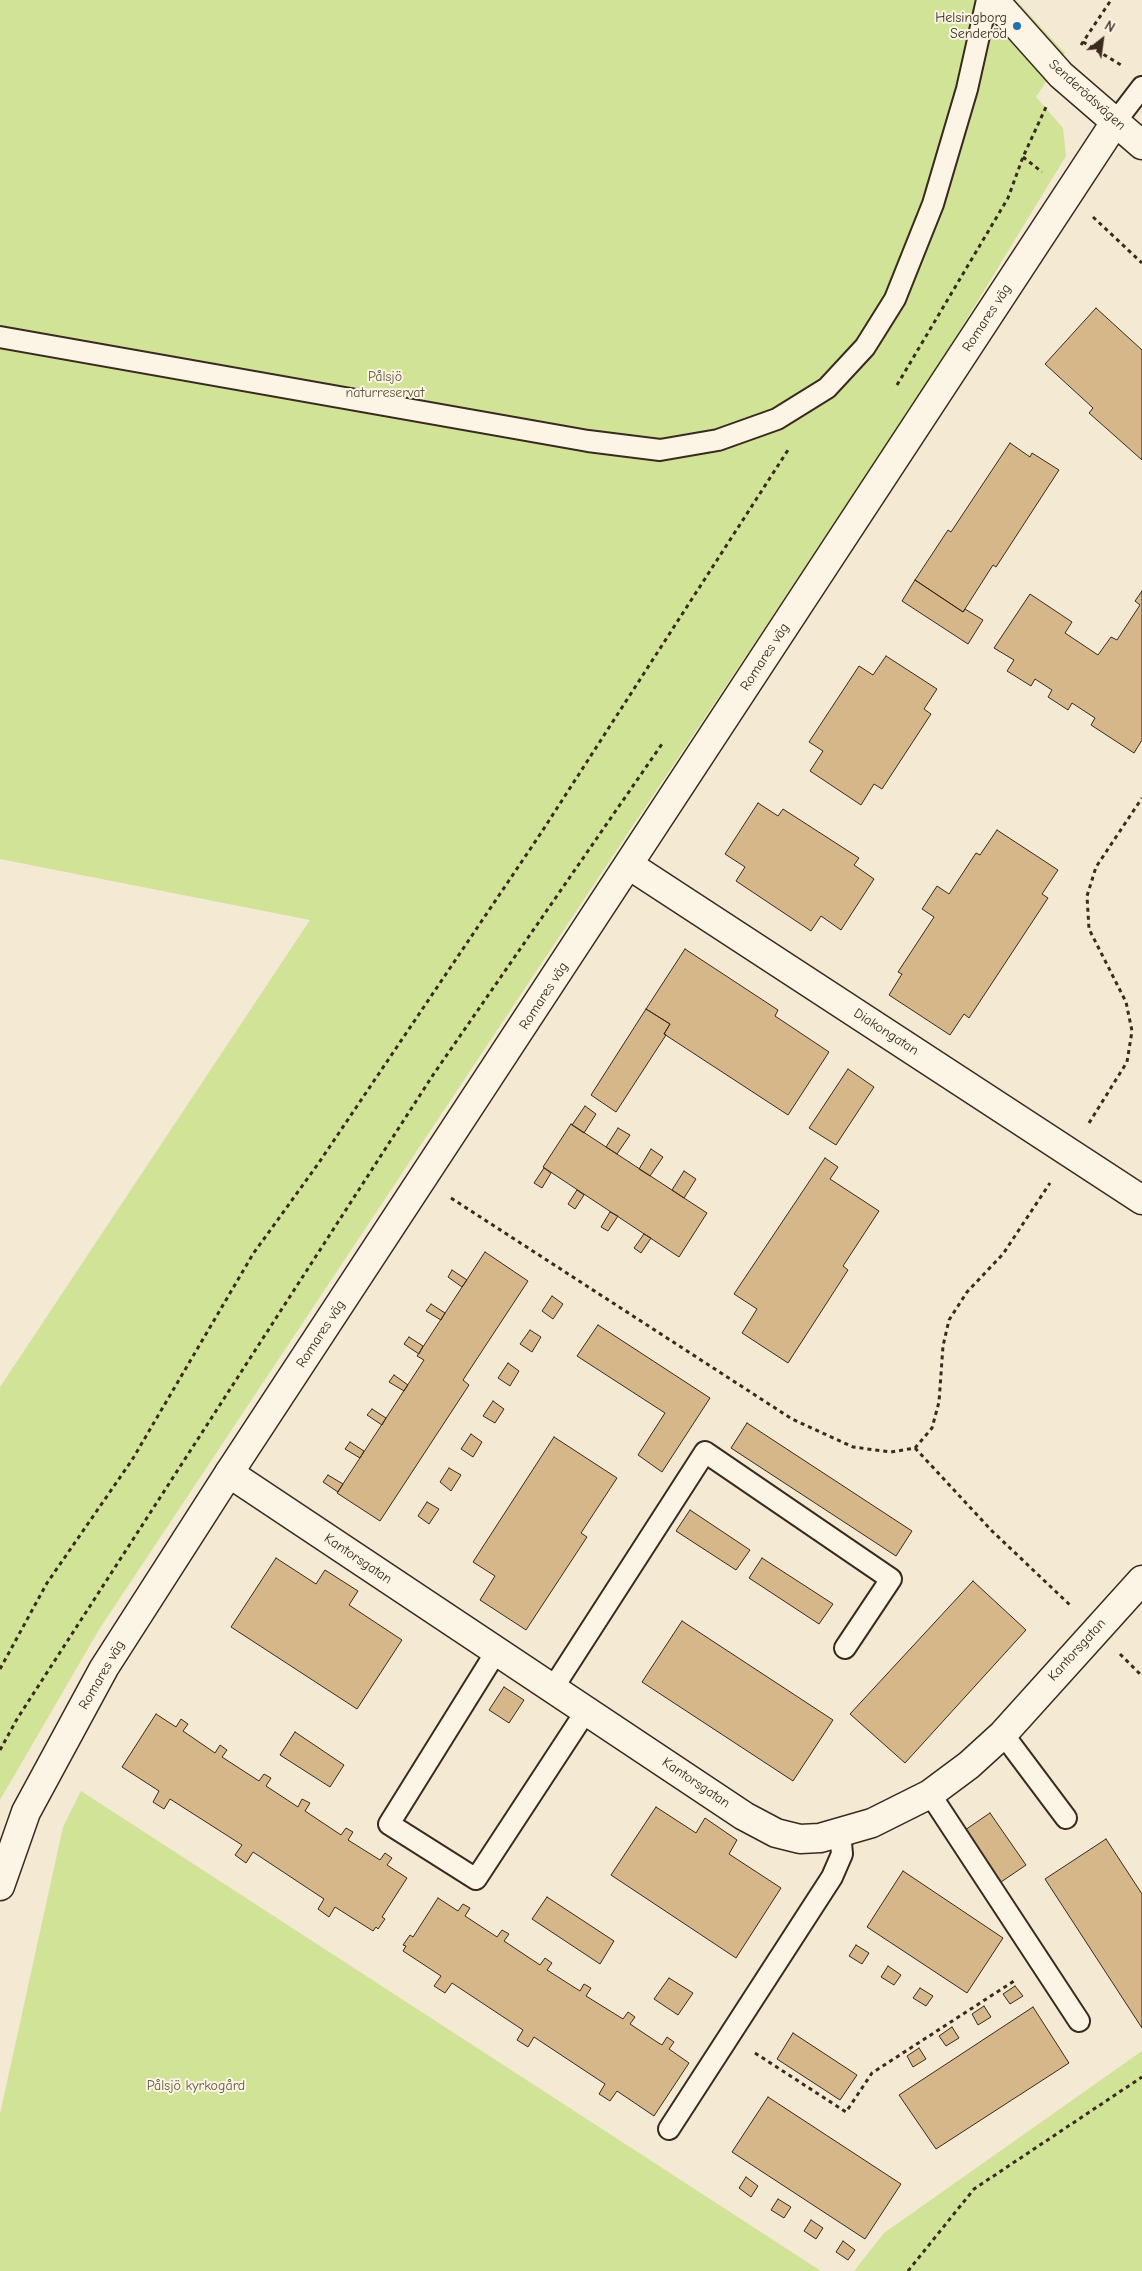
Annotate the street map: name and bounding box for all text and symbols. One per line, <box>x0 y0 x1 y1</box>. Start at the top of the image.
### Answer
place label: Helsingborg Senderöd <box>935 10 1007 42</box>
north arrow <box>1077 15 1127 65</box>
text: N <box>1102 17 1118 36</box>
marker: Helsingborg Senderöd <box>1011 20 1023 32</box>
street label: Senderödsvägen <box>1045 56 1129 134</box>
street label: Romares väg <box>959 281 1015 355</box>
park label: Pålsjö naturreservat <box>345 369 425 402</box>
street label: Romares väg <box>737 620 793 694</box>
street label: Romares väg <box>516 959 572 1033</box>
street label: Diakongatan <box>850 1005 922 1059</box>
street label: Romares väg <box>293 1297 349 1371</box>
street label: Kantorsgatan <box>321 1530 395 1588</box>
street label: Kantorsgatan <box>1045 1615 1109 1685</box>
street label: Romares väg <box>75 1637 129 1713</box>
street label: Kantorsgatan <box>659 1754 733 1812</box>
park label: Pålsjö kyrkogård <box>147 2078 245 2094</box>

